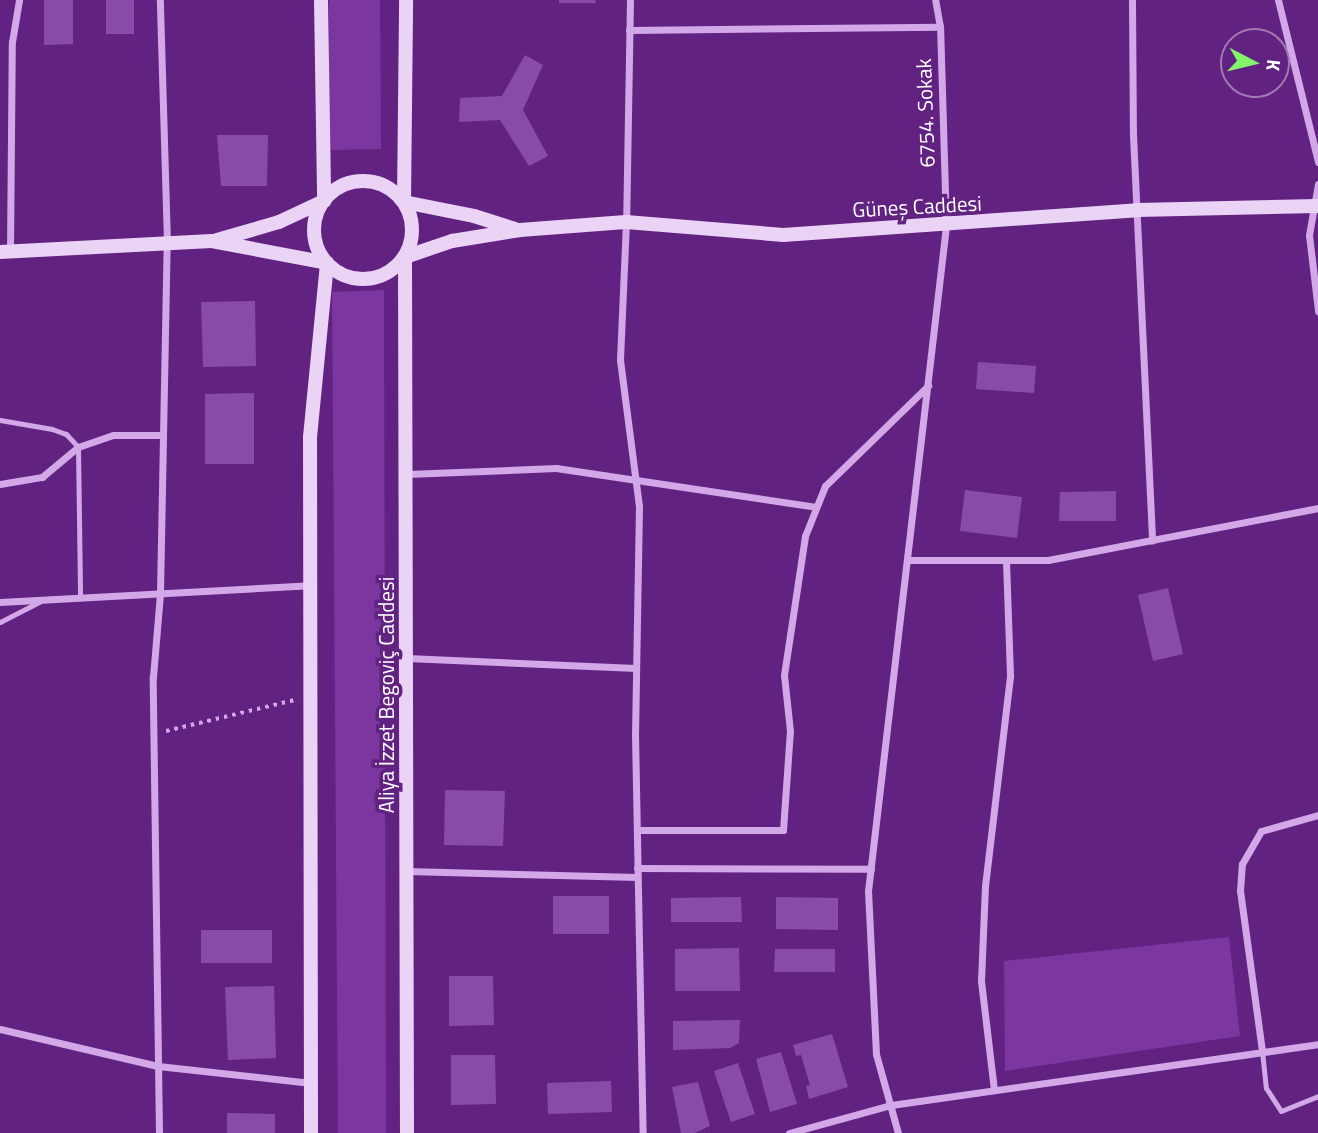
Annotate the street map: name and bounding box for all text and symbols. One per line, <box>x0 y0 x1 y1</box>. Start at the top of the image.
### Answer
north arrow <box>1220 28 1290 98</box>
street label: 6754. Sokak <box>911 58 939 168</box>
text: K <box>1259 58 1289 73</box>
street label: Güneş Caddesi <box>852 190 982 222</box>
street label: Aliya İzzet Begoviç Caddesi <box>373 577 399 813</box>

